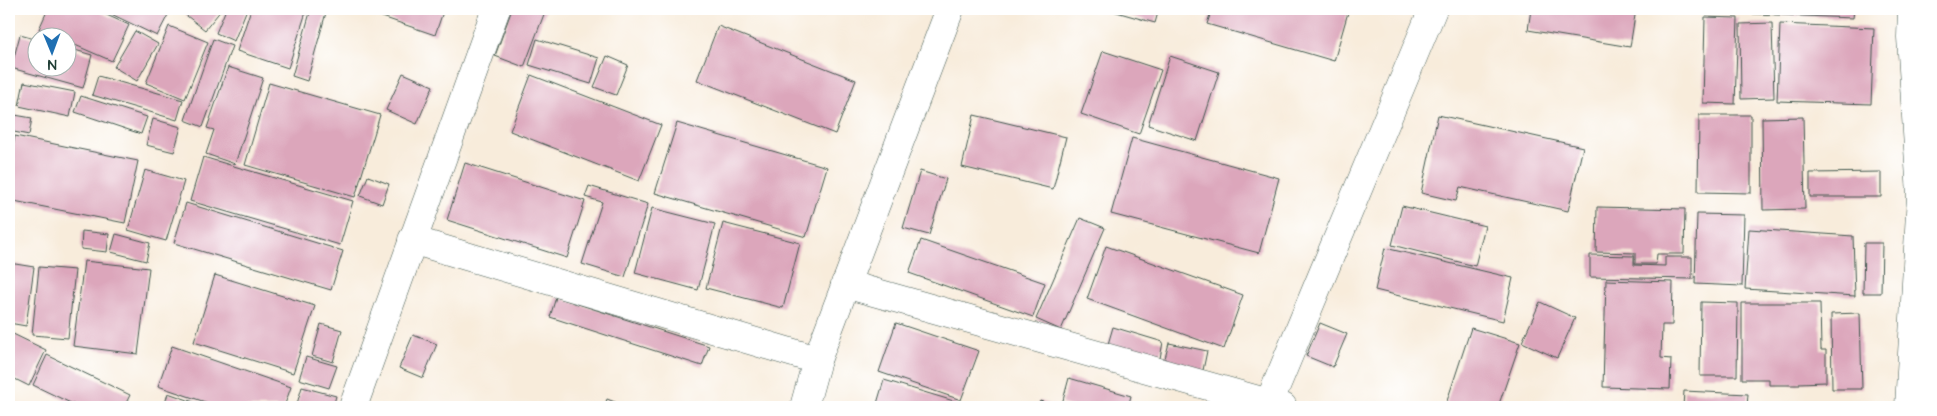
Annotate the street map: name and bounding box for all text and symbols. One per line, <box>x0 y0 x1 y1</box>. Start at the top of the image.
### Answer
north arrow <box>28 28 78 78</box>
text: N <box>47 54 57 74</box>

